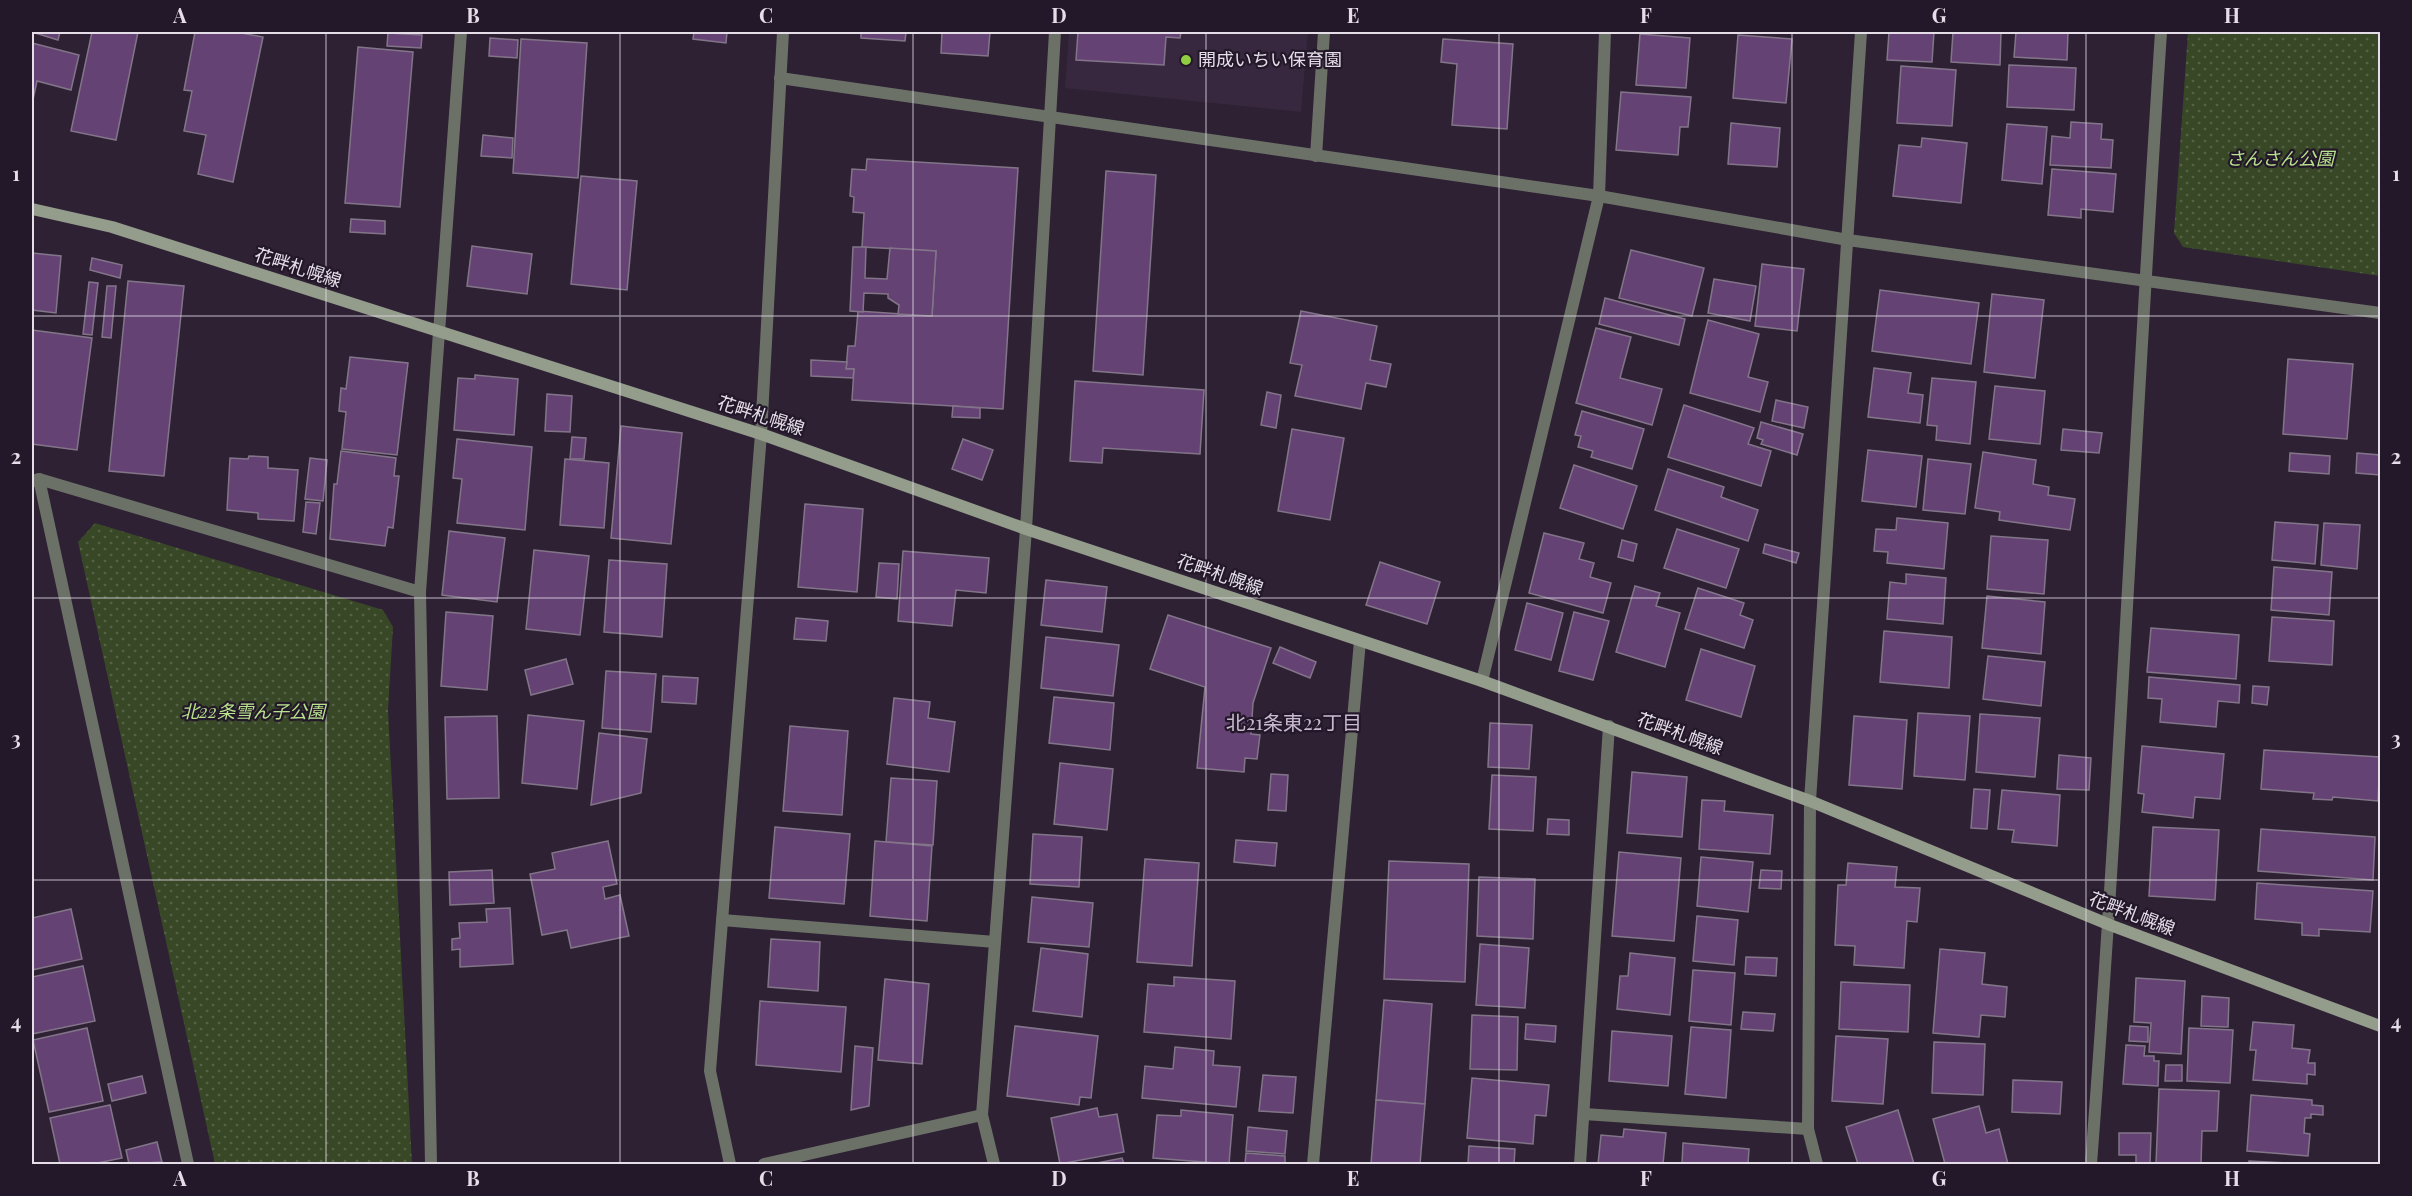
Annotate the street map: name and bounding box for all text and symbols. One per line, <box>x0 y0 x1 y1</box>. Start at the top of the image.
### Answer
text: A <box>172 1 187 28</box>
text: B <box>466 1 480 28</box>
text: C <box>759 1 773 28</box>
text: D <box>1051 1 1067 28</box>
text: E <box>1347 1 1359 28</box>
text: F <box>1640 1 1652 28</box>
text: G <box>1932 1 1947 28</box>
text: H <box>2224 1 2240 28</box>
place label: 開成いちい保育園 <box>1198 47 1342 71</box>
marker: 開成いちい保育園 <box>1179 53 1193 67</box>
park label: さんさん公園 <box>2226 146 2337 170</box>
text: 1 <box>12 159 20 186</box>
text: 1 <box>2392 159 2400 186</box>
street label: 花畔札幌線 <box>252 242 345 292</box>
street label: 花畔札幌線 <box>715 390 808 440</box>
text: 2 <box>11 442 21 469</box>
text: 2 <box>2391 442 2401 469</box>
street label: 花畔札幌線 <box>1174 548 1267 600</box>
park label: 北22条雪ん子公園 <box>181 699 328 723</box>
street label: 花畔札幌線 <box>1634 706 1727 760</box>
district label: 北21条東22丁目 <box>1226 708 1362 735</box>
text: 3 <box>11 724 21 751</box>
text: 3 <box>2391 724 2401 751</box>
street label: 花畔札幌線 <box>2086 886 2179 940</box>
text: 4 <box>11 1007 21 1034</box>
text: 4 <box>2391 1007 2401 1034</box>
text: A <box>172 1164 187 1191</box>
text: B <box>466 1164 480 1191</box>
text: C <box>759 1164 773 1191</box>
text: D <box>1051 1164 1067 1191</box>
text: E <box>1347 1164 1359 1191</box>
text: F <box>1640 1164 1652 1191</box>
text: G <box>1932 1164 1947 1191</box>
text: H <box>2224 1164 2240 1191</box>

